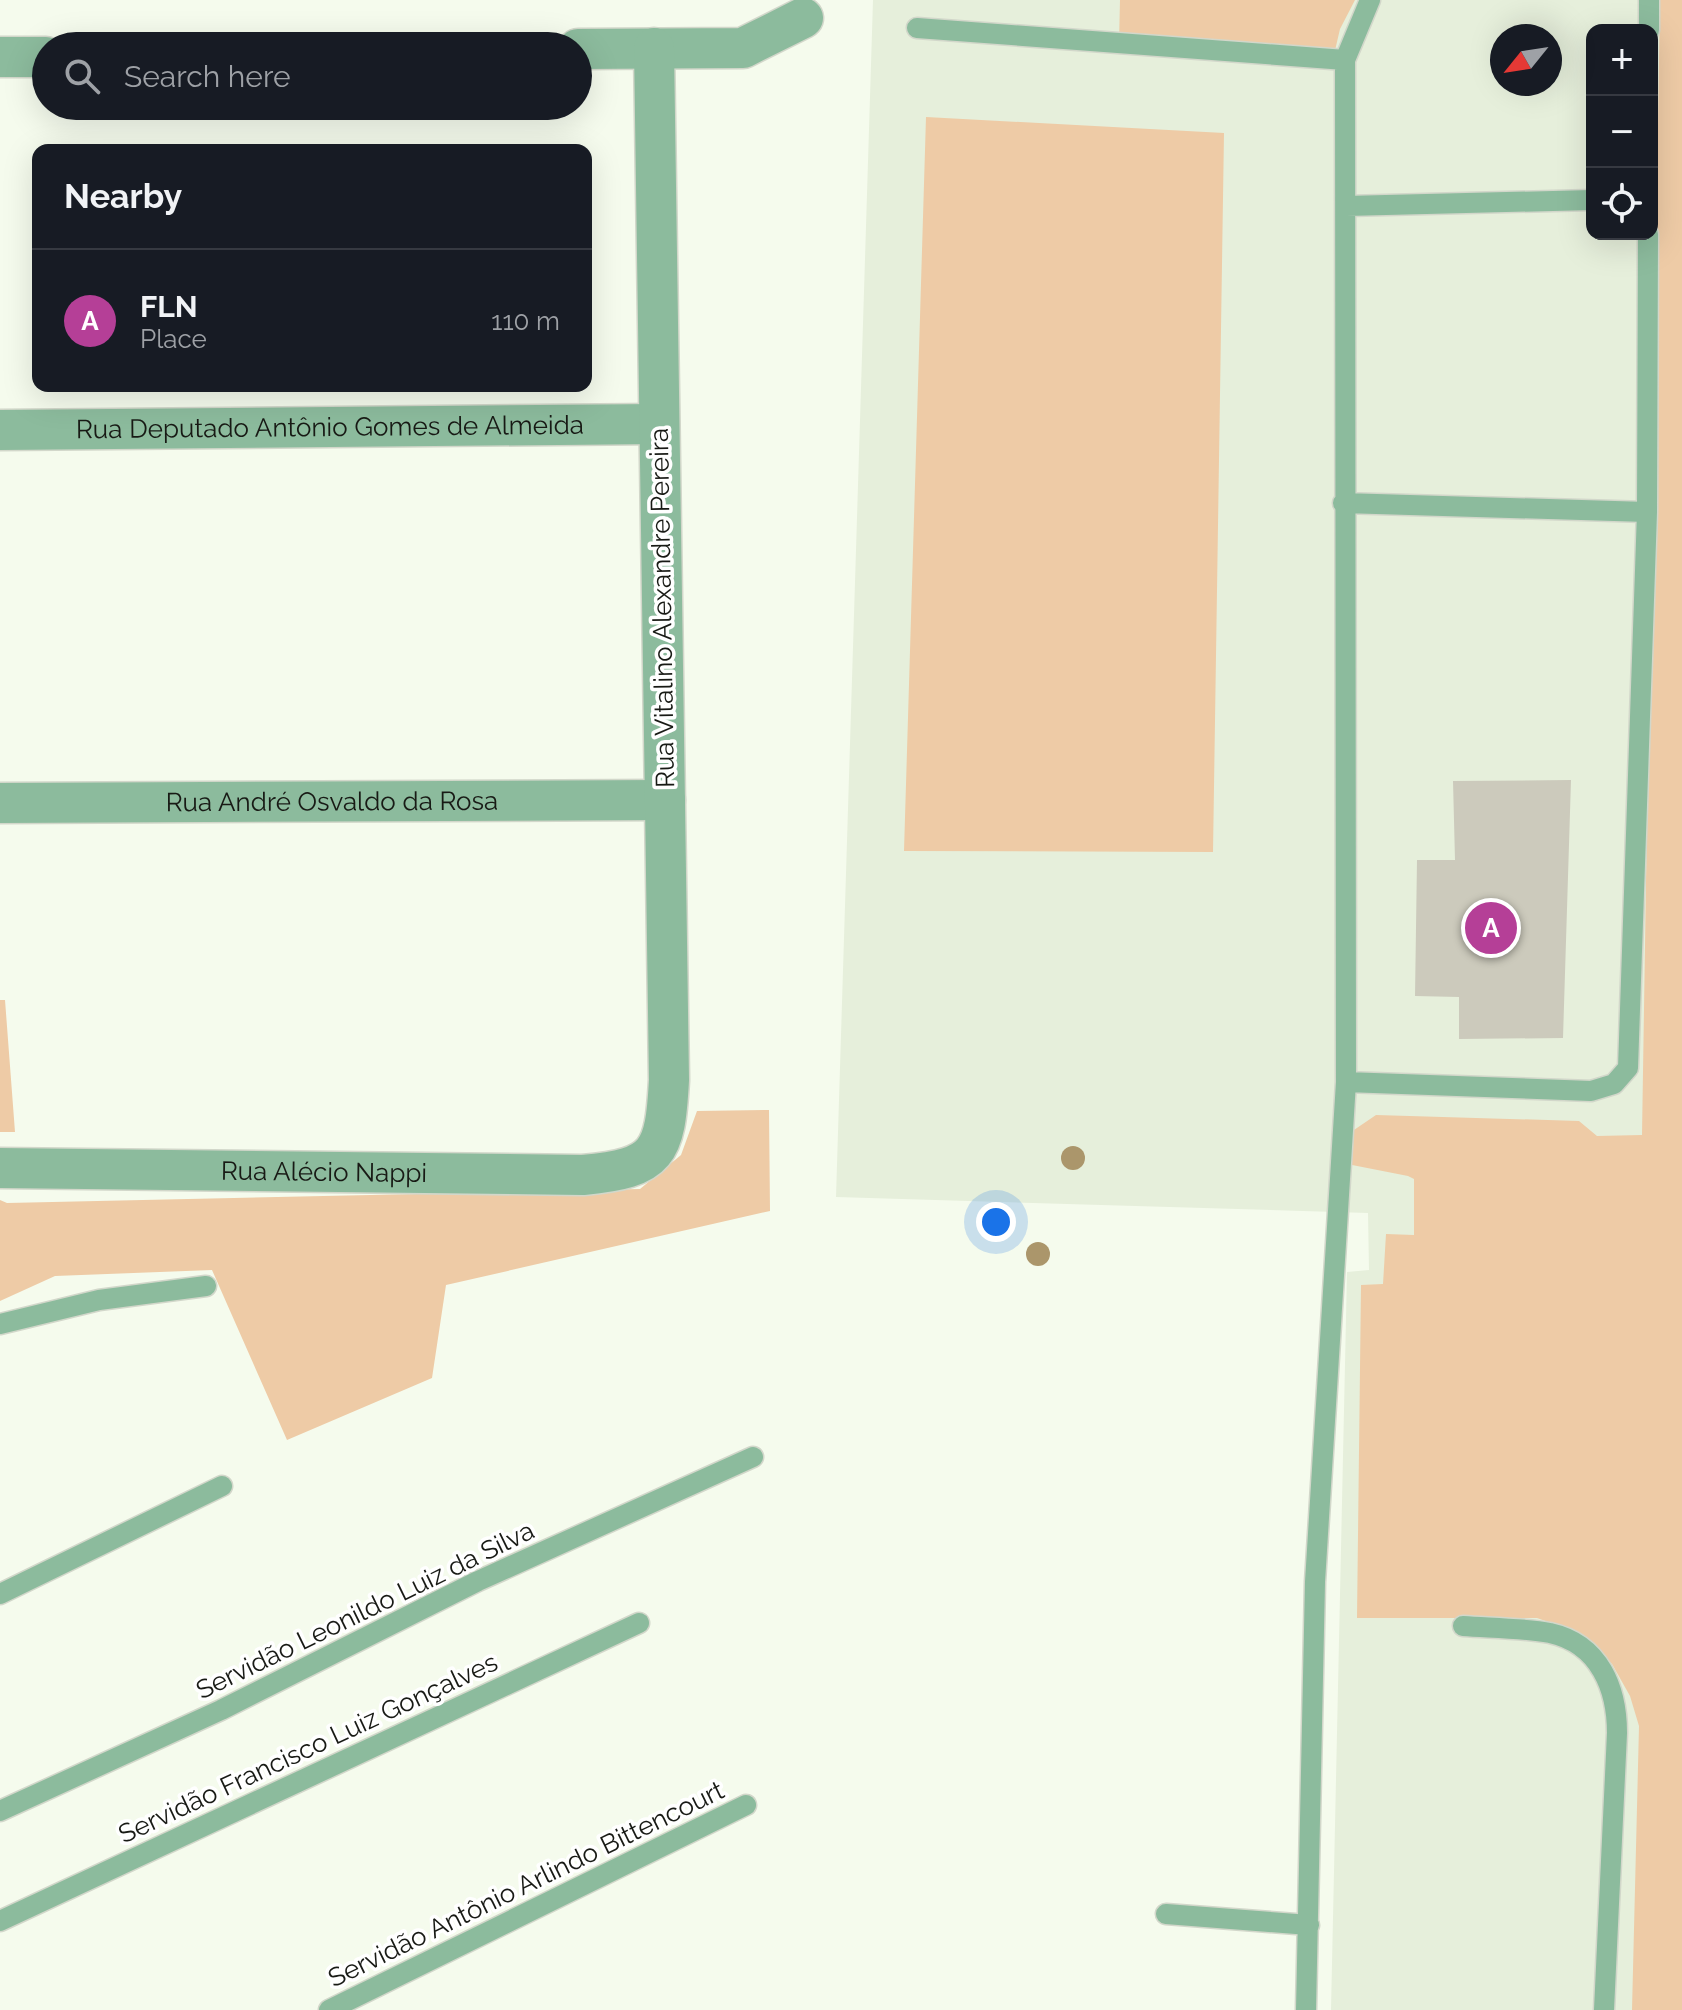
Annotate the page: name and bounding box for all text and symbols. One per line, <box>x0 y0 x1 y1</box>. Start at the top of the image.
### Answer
north arrow <box>1490 24 1562 96</box>
map controls <box>1586 24 1658 240</box>
button: + <box>1586 24 1658 96</box>
search box <box>32 32 592 120</box>
icon: search <box>60 54 104 98</box>
text: Search here <box>124 59 291 94</box>
button: − <box>1586 96 1658 168</box>
button: locate <box>1586 168 1658 240</box>
text: Nearby <box>64 176 182 216</box>
text: FLN <box>140 289 198 324</box>
text: A <box>81 306 99 336</box>
text: 110 m <box>491 306 560 336</box>
text: Place <box>140 324 207 354</box>
street label: Rua Deputado Antônio Gomes de Almeida <box>76 410 584 444</box>
street label: Rua Vitalino Alexandre Pereira <box>644 428 680 788</box>
street label: Rua André Osvaldo da Rosa <box>166 786 498 817</box>
pin: A <box>1465 898 1517 958</box>
street label: Rua Alécio Nappi <box>221 1156 427 1188</box>
your location <box>976 1202 1016 1242</box>
street label: Servidão Leonildo Luiz da Silva <box>191 1515 539 1705</box>
street label: Servidão Francisco Luiz Gonçalves <box>114 1647 502 1849</box>
street label: Servidão Antônio Arlindo Bittencourt <box>323 1775 729 1993</box>

